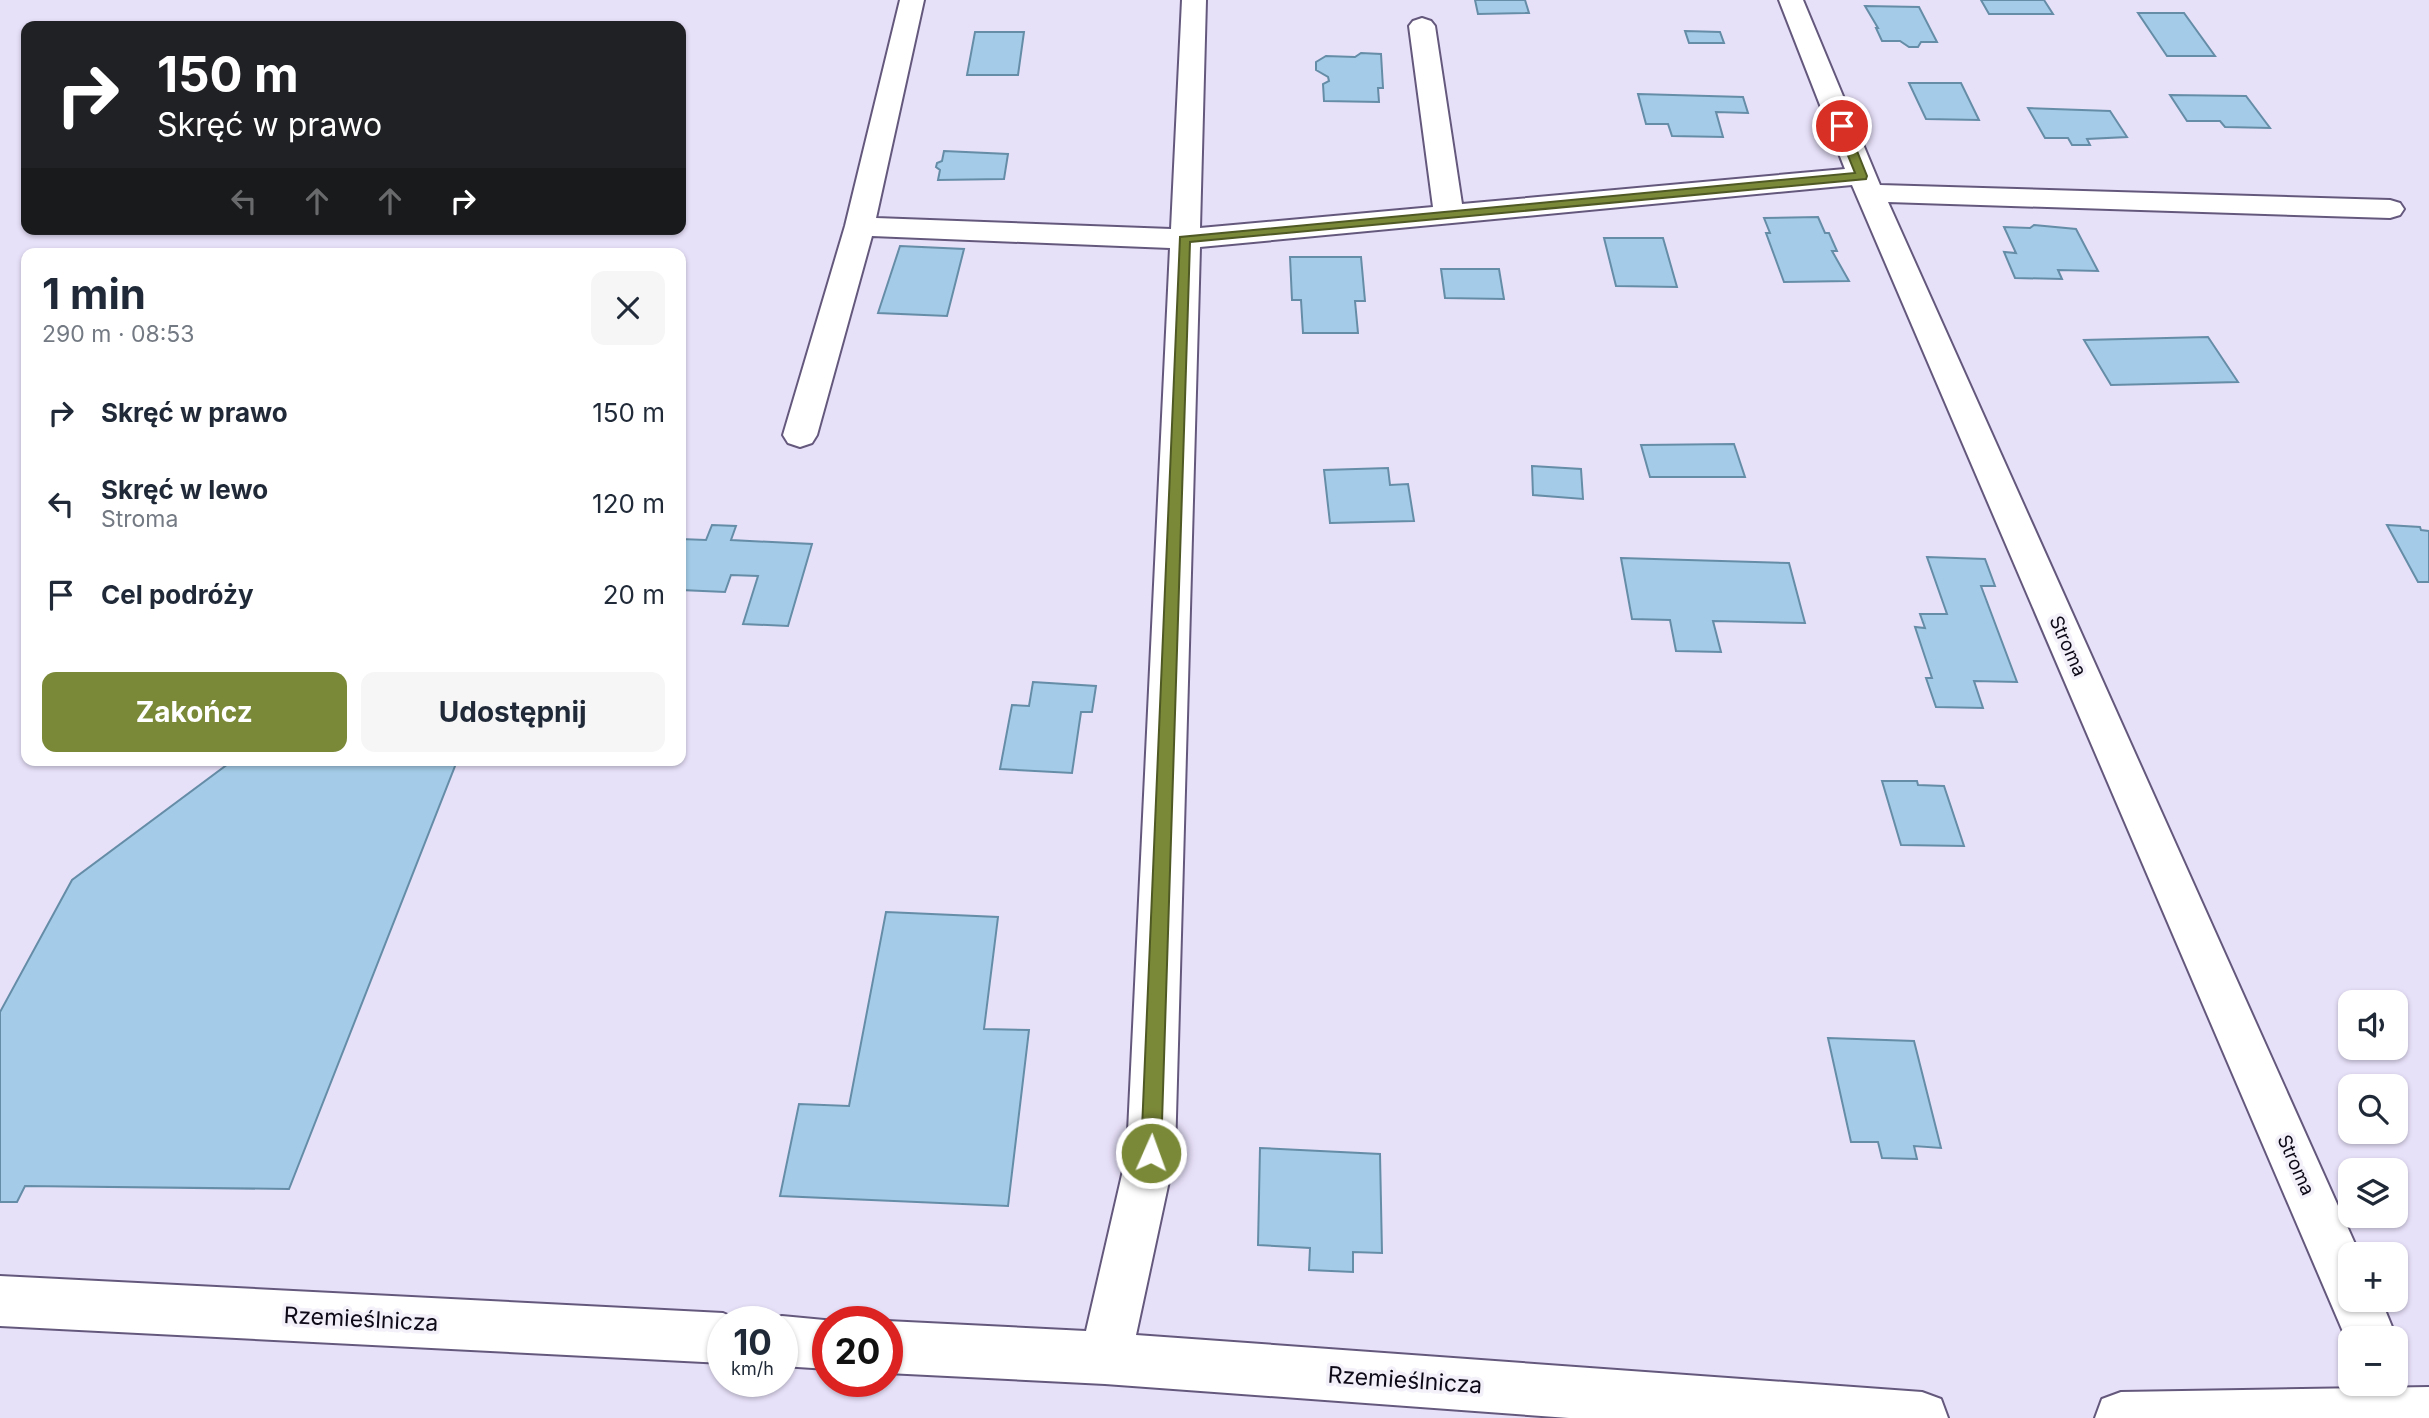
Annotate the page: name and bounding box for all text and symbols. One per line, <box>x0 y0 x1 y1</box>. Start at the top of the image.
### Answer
text: 150 m <box>157 45 299 104</box>
icon: right <box>42 49 133 140</box>
pin <box>1812 96 1872 156</box>
text: Skręć w prawo <box>157 105 382 144</box>
icon: arrive <box>1823 107 1861 145</box>
icon: left <box>225 182 263 220</box>
icon: ahead <box>298 182 336 220</box>
icon: ahead <box>371 182 409 220</box>
icon: right <box>444 182 482 220</box>
text: 1 min <box>42 268 146 319</box>
button: close <box>591 271 665 345</box>
text: 290 m · 08:53 <box>42 320 195 348</box>
icon: right <box>42 394 80 432</box>
text: Skręć w prawo <box>101 397 288 428</box>
text: 150 m <box>592 397 665 428</box>
text: Skręć w lewo <box>101 474 268 505</box>
icon: left <box>42 485 80 523</box>
text: 120 m <box>592 488 665 519</box>
text: Stroma <box>101 505 178 533</box>
icon: arrive <box>42 576 80 614</box>
text: Cel podróży <box>101 579 254 610</box>
text: 20 m <box>603 579 665 610</box>
street label: Stroma <box>2044 612 2092 680</box>
button: Zakończ <box>42 672 347 752</box>
button: Udostępnij <box>361 672 665 752</box>
map controls <box>2338 990 2408 1396</box>
button: sound <box>2338 990 2408 1060</box>
button: search <box>2338 1074 2408 1144</box>
position arrow <box>1114 1116 1188 1190</box>
street label: Stroma <box>2272 1131 2320 1199</box>
button: layers <box>2338 1158 2408 1228</box>
button: + <box>2338 1242 2408 1312</box>
street label: Rzemieślnicza <box>283 1301 439 1337</box>
speed limit sign: 20 <box>812 1306 903 1397</box>
text: 10 <box>733 1321 772 1363</box>
button: − <box>2338 1326 2408 1396</box>
text: km/h <box>731 1358 774 1379</box>
street label: Rzemieślnicza <box>1327 1361 1483 1399</box>

